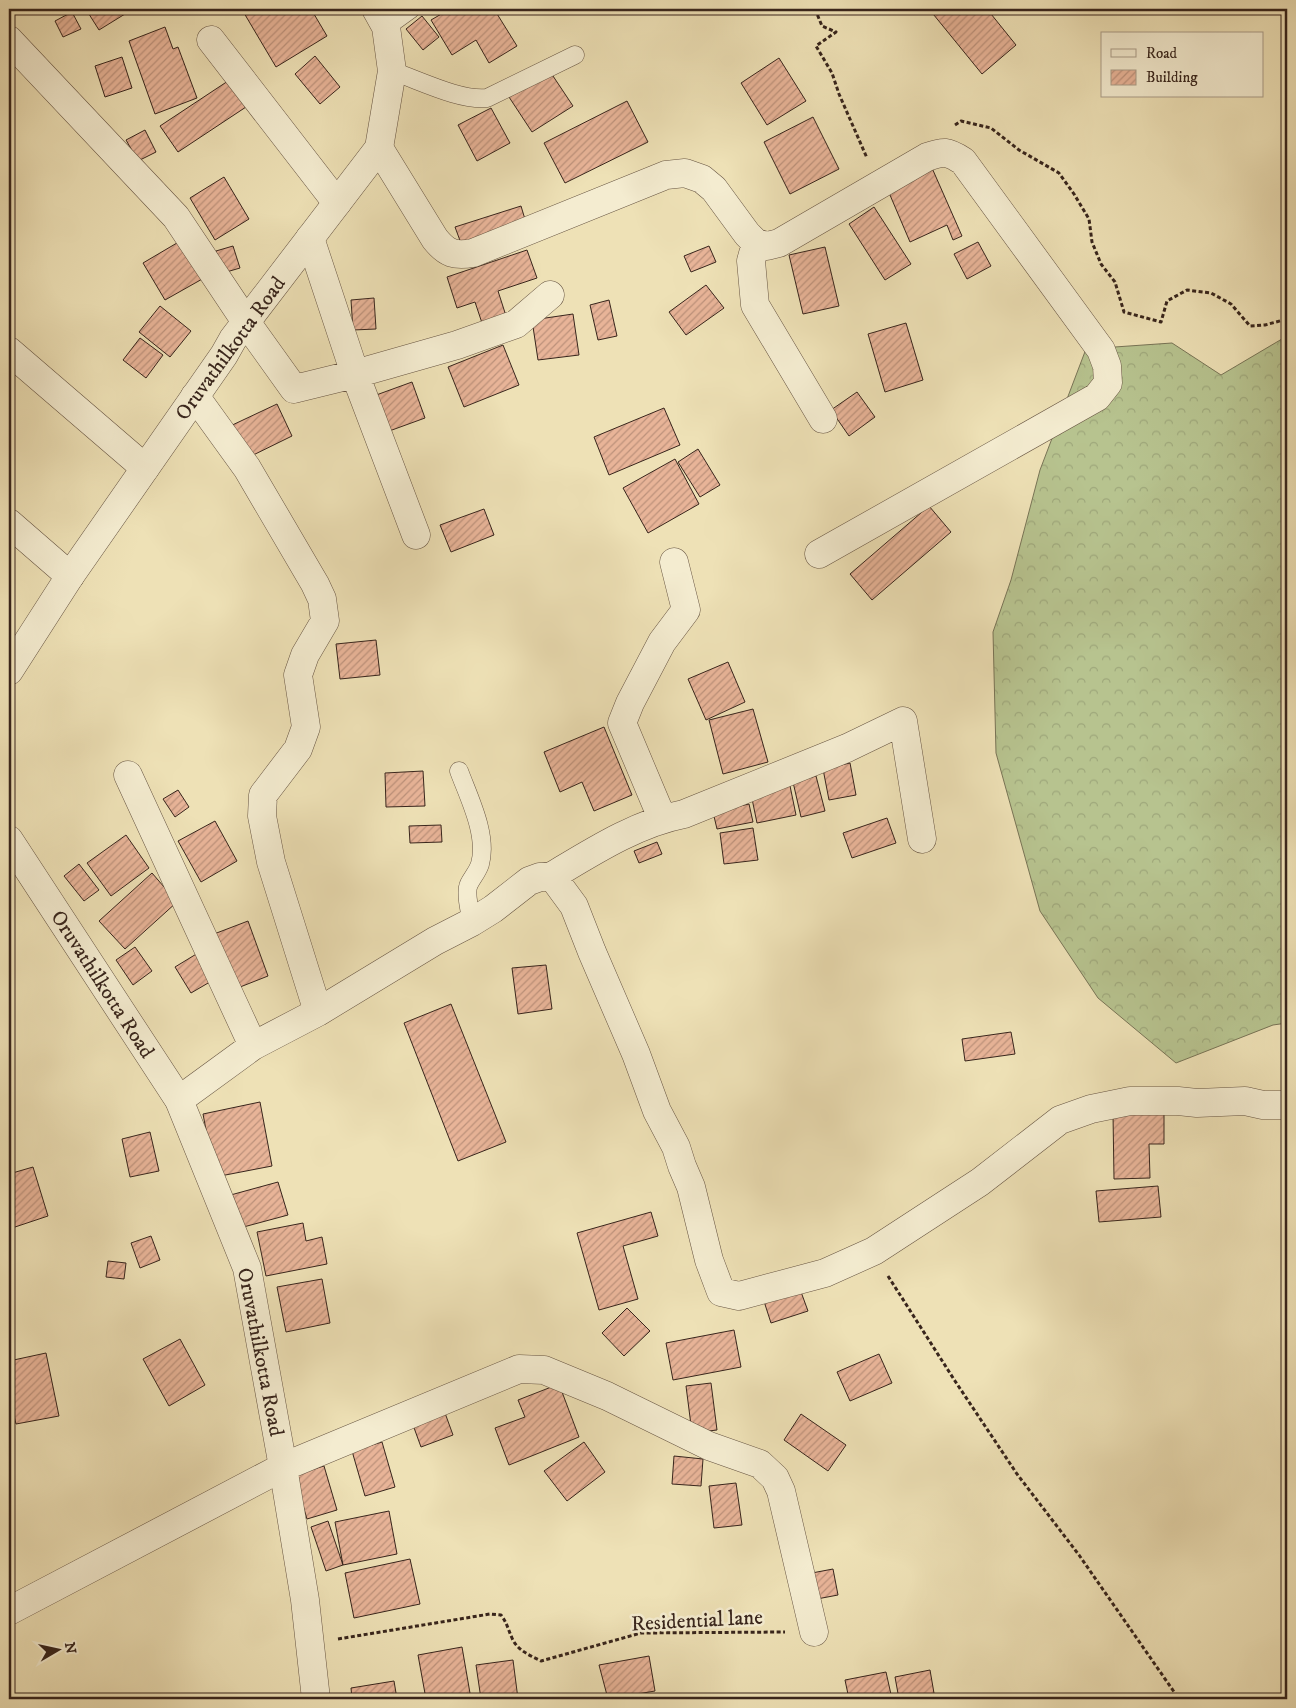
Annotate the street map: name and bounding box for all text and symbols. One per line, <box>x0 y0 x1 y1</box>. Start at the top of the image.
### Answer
legend <box>1101 32 1264 98</box>
text: Road <box>1146 44 1178 63</box>
text: Building <box>1146 68 1198 87</box>
street label: Oruvathilkotta Road <box>170 271 292 426</box>
street label: Oruvathilkotta Road <box>45 906 160 1064</box>
street label: Oruvathilkotta Road <box>231 1266 289 1439</box>
street label: Residential lane <box>631 1605 764 1637</box>
north arrow <box>32 1626 82 1676</box>
text: N <box>60 1641 80 1656</box>

